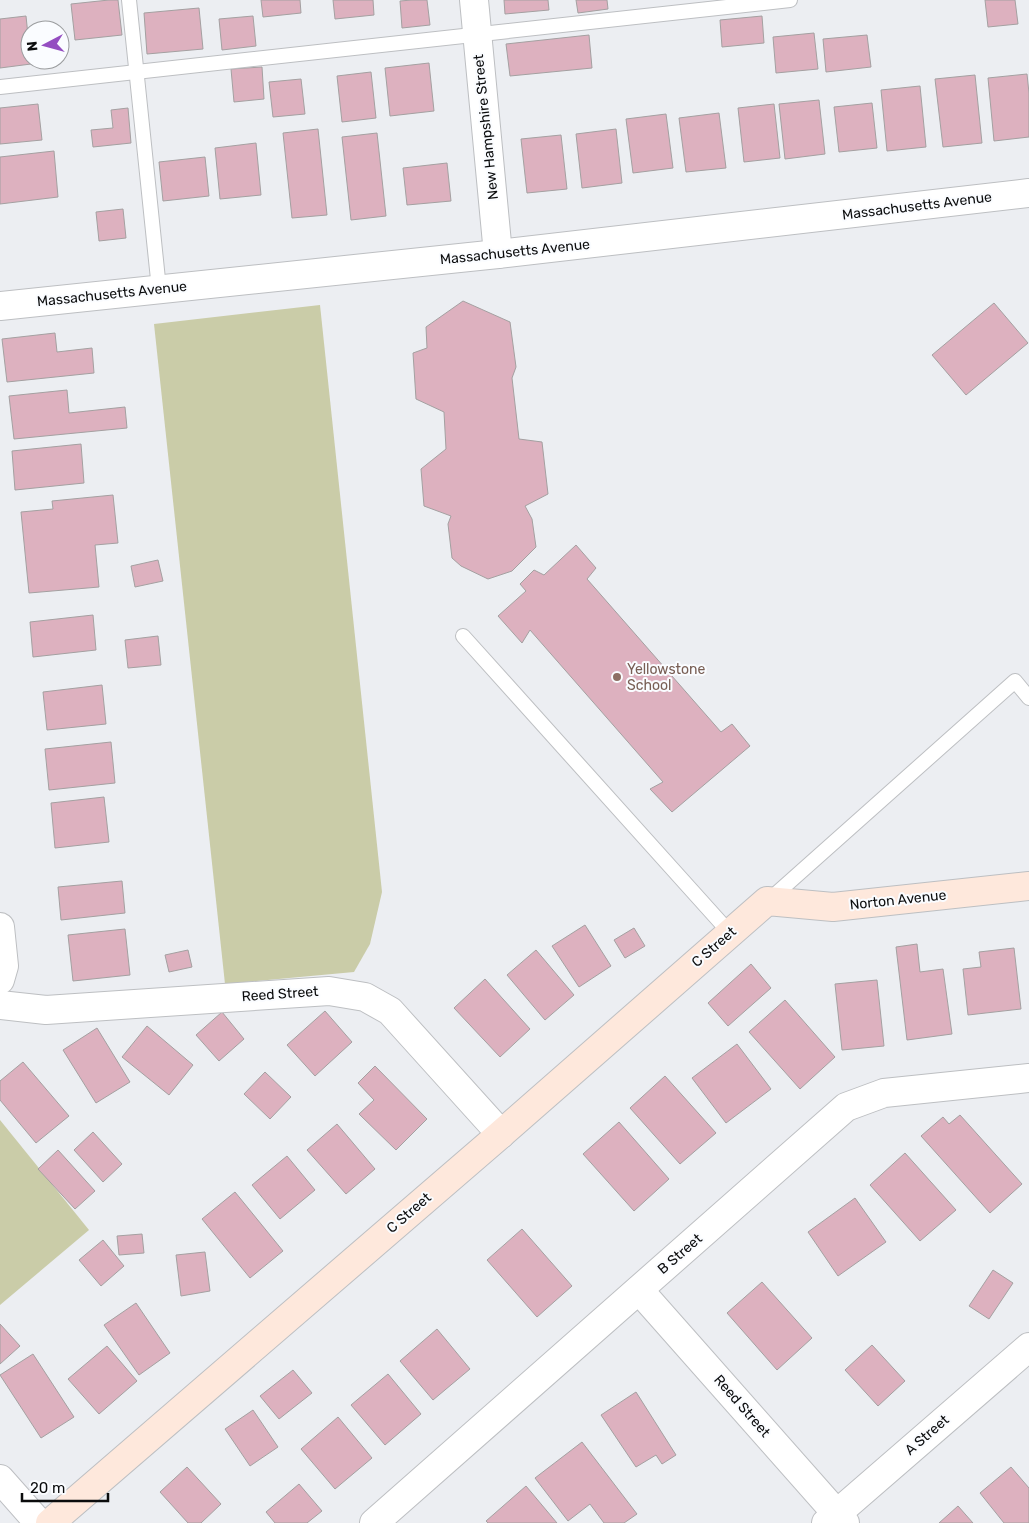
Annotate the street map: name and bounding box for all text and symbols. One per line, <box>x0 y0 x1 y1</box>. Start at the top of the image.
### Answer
north arrow <box>20 20 70 70</box>
text: N <box>24 40 42 52</box>
street label: New Hampshire Street <box>470 53 502 201</box>
street label: Massachusetts Avenue <box>841 188 993 224</box>
street label: Massachusetts Avenue <box>439 236 591 268</box>
street label: Massachusetts Avenue <box>36 278 188 310</box>
place label: Yellowstone School <box>627 661 706 694</box>
marker: Yellowstone School <box>611 671 623 683</box>
street label: Norton Avenue <box>849 886 947 914</box>
street label: C Street <box>688 923 740 971</box>
street label: Reed Street <box>241 983 320 1005</box>
street label: C Street <box>383 1189 435 1237</box>
street label: B Street <box>654 1230 706 1278</box>
street label: Reed Street <box>710 1371 774 1441</box>
street label: A Street <box>901 1411 953 1459</box>
scale bar <box>22 1470 109 1502</box>
text: 20 m <box>30 1479 65 1497</box>

